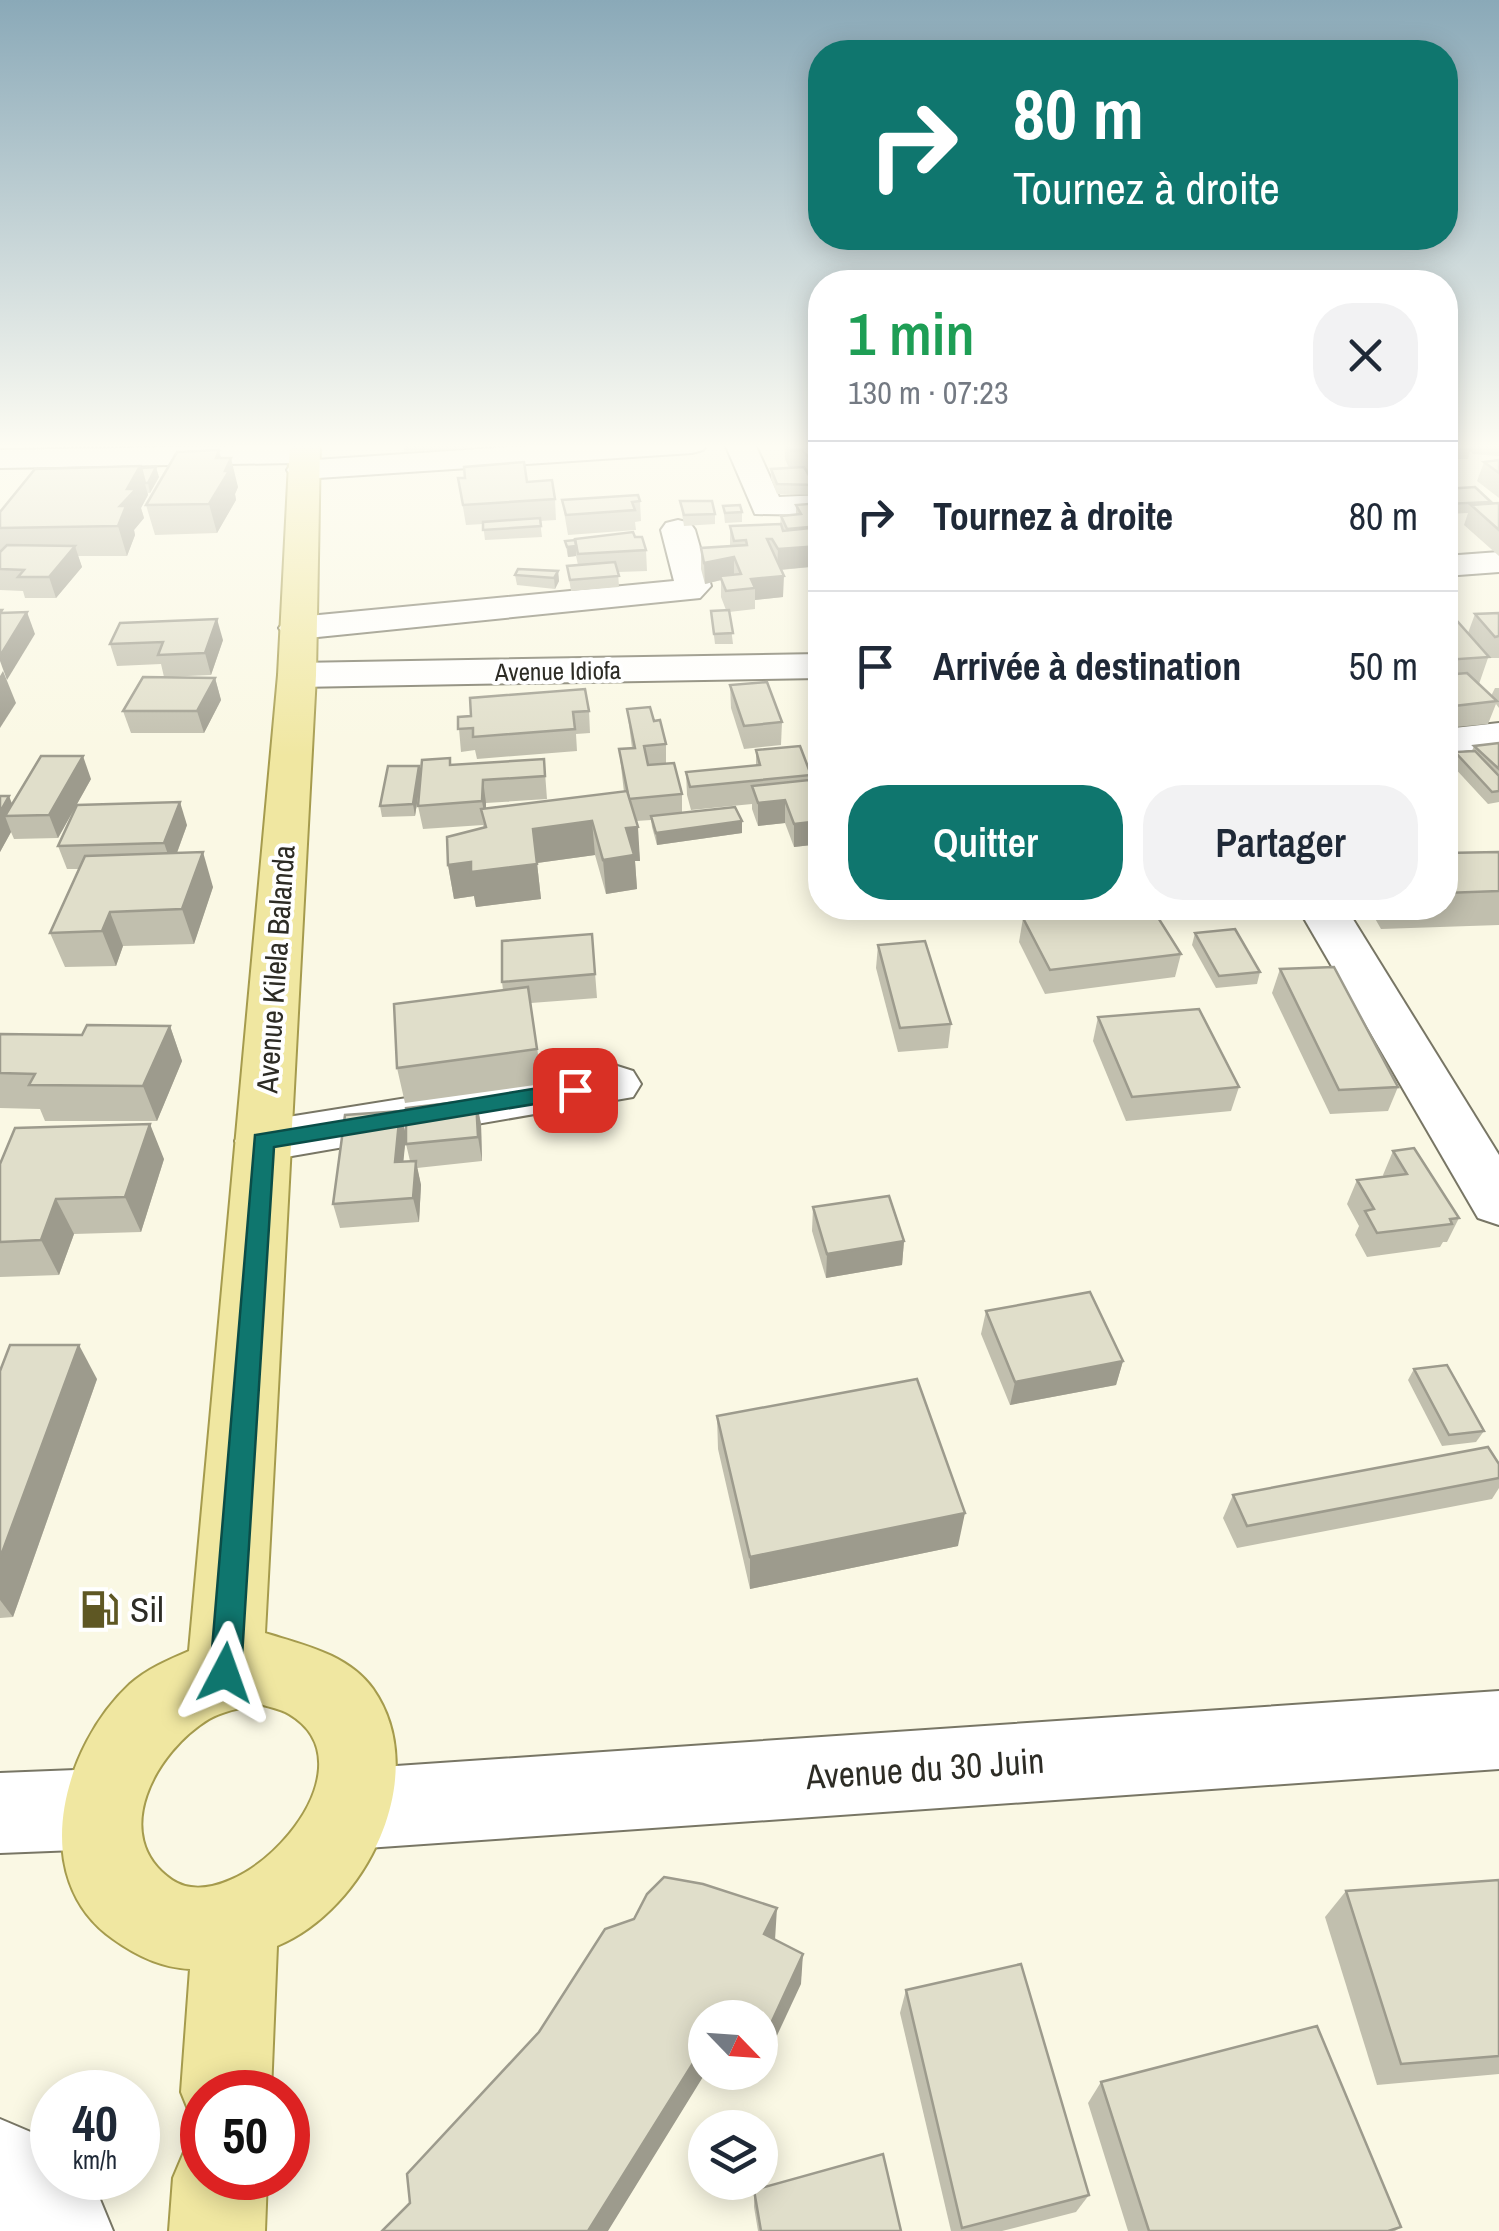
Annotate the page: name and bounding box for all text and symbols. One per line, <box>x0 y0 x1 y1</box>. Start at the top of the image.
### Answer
text: 80 m <box>1013 67 1144 161</box>
icon: right <box>848 80 978 210</box>
text: Tournez à droite <box>1013 157 1280 218</box>
text: 1 min <box>848 293 975 374</box>
button: close <box>1313 303 1418 408</box>
text: 130 m · 07:23 <box>848 371 1008 414</box>
icon: right <box>848 489 903 544</box>
text: Tournez à droite <box>933 491 1173 542</box>
text: 80 m <box>1349 491 1418 542</box>
icon: arrive <box>848 639 903 694</box>
text: Arrivée à destination <box>933 641 1241 692</box>
text: 50 m <box>1349 641 1418 692</box>
street label: Avenue Idiofa <box>494 653 622 689</box>
button: Quitter <box>848 785 1123 900</box>
button: Partager <box>1143 785 1418 900</box>
street label: Avenue Kilela Balanda <box>246 843 304 1095</box>
pin <box>533 1048 618 1133</box>
icon: arrive <box>548 1063 603 1118</box>
place label: Sil <box>130 1586 164 1633</box>
fuel station icon: Sil <box>79 1589 121 1631</box>
position arrow <box>173 1621 277 1725</box>
street label: Avenue du 30 Juin <box>803 1737 1046 1800</box>
north arrow <box>688 2000 778 2090</box>
map controls <box>688 2000 778 2200</box>
speed limit sign: 50 <box>180 2070 310 2200</box>
text: 40 <box>72 2089 118 2157</box>
button: layers <box>688 2110 778 2200</box>
text: km/h <box>73 2143 117 2177</box>

